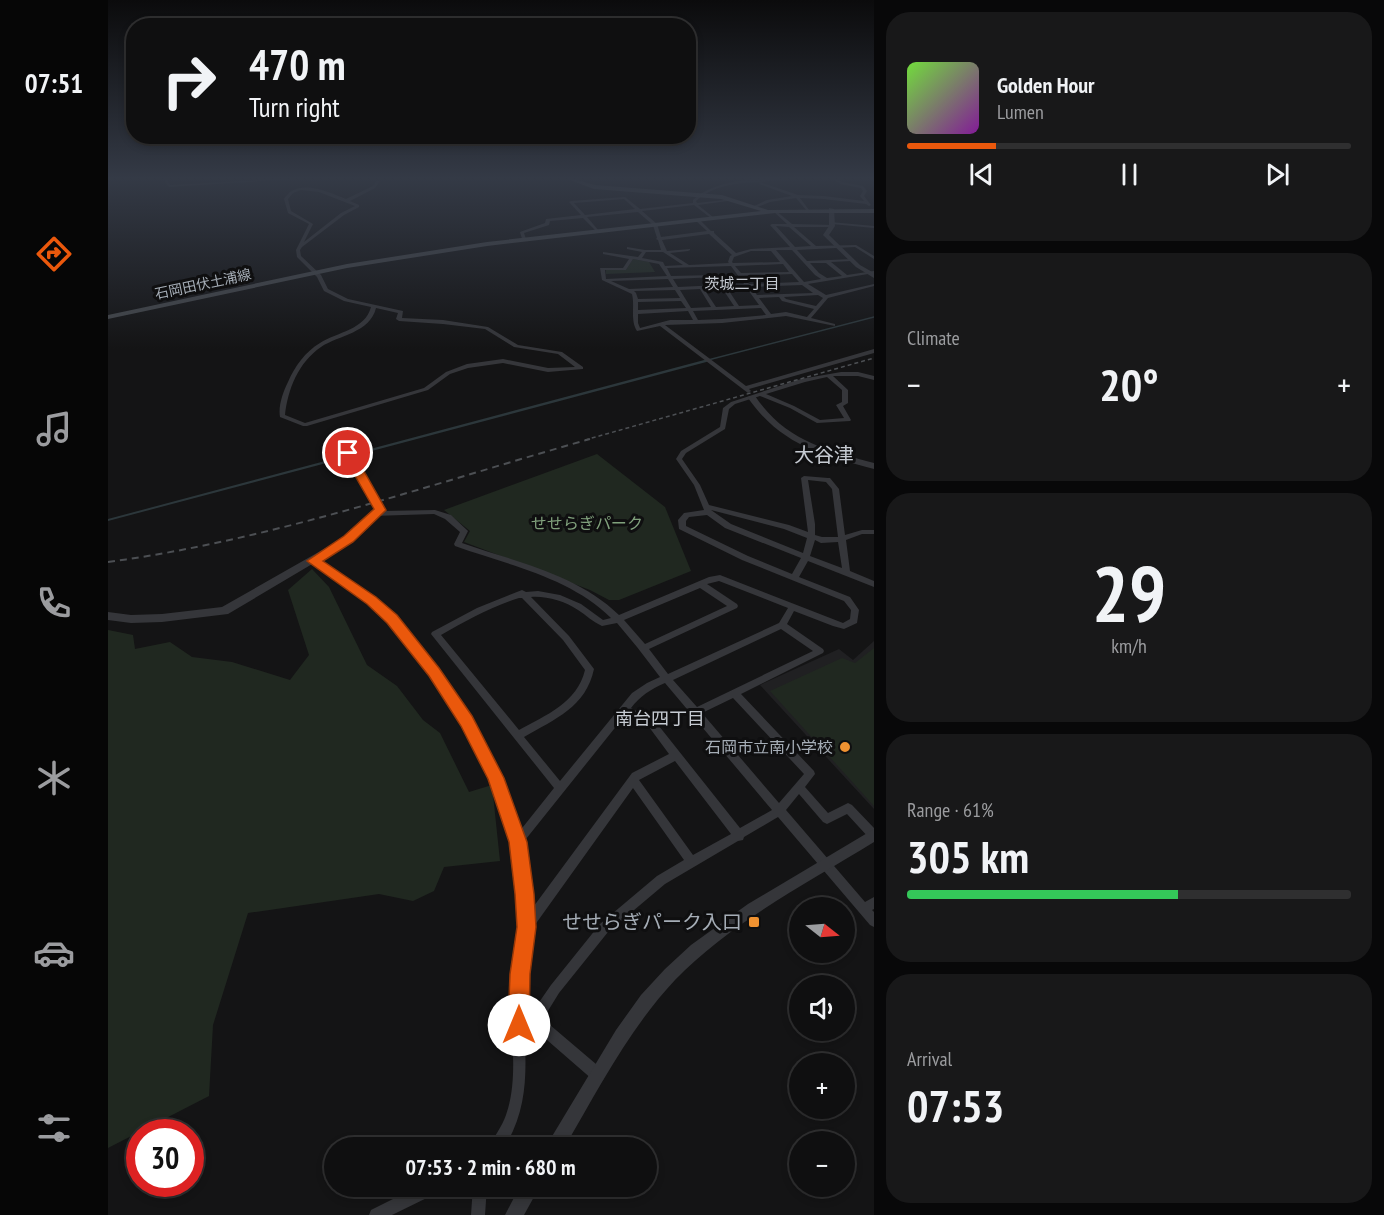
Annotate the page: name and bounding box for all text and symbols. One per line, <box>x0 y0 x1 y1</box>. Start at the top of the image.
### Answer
text: 470 m <box>249 37 346 92</box>
icon: right <box>150 42 228 120</box>
text: 07:51 <box>25 66 83 100</box>
text: Golden Hour <box>997 71 1095 99</box>
text: Turn right <box>249 90 340 124</box>
text: Lumen <box>997 99 1044 125</box>
icon: previous <box>965 158 998 191</box>
icon: pause <box>1113 158 1146 191</box>
icon: next <box>1261 158 1294 191</box>
icon: directions <box>33 233 75 275</box>
street label: 石岡田伏土浦線 <box>153 265 253 303</box>
district label: 茨城二丁目 <box>704 274 780 293</box>
text: Climate <box>907 325 960 351</box>
text: 20° <box>1099 355 1159 413</box>
text: − <box>907 363 921 406</box>
text: + <box>1337 363 1351 406</box>
icon: music <box>33 408 75 450</box>
pin <box>322 427 373 478</box>
icon: arrive <box>331 436 364 469</box>
district label: 大谷津 <box>794 442 854 468</box>
park label: せせらぎパーク <box>531 513 643 533</box>
text: 29 <box>1092 543 1166 644</box>
icon: phone <box>33 582 75 624</box>
text: km/h <box>1111 633 1147 659</box>
district label: 南台四丁目 <box>615 707 705 730</box>
place label: 石岡市立南小学校 <box>705 737 833 757</box>
marker: 石岡市立南小学校 <box>838 740 852 754</box>
icon: climate <box>33 757 75 799</box>
text: Range · 61% <box>907 797 994 823</box>
text: 305 km <box>907 827 1029 885</box>
north arrow <box>789 897 855 963</box>
map controls <box>789 897 855 1197</box>
place label: せせらぎパーク入口 <box>562 909 742 935</box>
marker: せせらぎパーク入口 <box>747 915 761 929</box>
icon: car <box>33 932 75 974</box>
button: sound <box>789 975 855 1041</box>
position arrow <box>487 993 551 1057</box>
text: Arrival <box>907 1046 952 1072</box>
button: + <box>789 1053 855 1119</box>
text: 07:53 <box>907 1076 1004 1134</box>
icon: filters <box>33 1107 75 1149</box>
speed limit sign: 30 <box>126 1119 204 1197</box>
button: − <box>789 1131 855 1197</box>
text: 07:53 · 2 min · 680 m <box>405 1153 576 1181</box>

